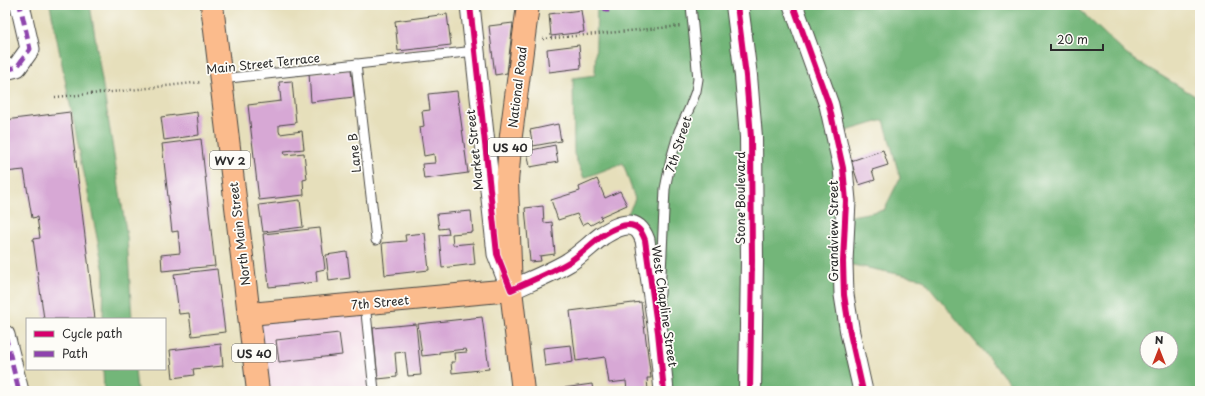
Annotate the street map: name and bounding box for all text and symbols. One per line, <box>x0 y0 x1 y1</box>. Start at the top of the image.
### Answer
scale bar <box>1051 26 1103 52</box>
text: 20 m <box>1057 30 1088 48</box>
street label: National Road <box>503 45 531 129</box>
street label: Main Street Terrace <box>205 48 321 78</box>
street label: Market Street <box>461 109 487 191</box>
street label: 7th Street <box>660 113 696 174</box>
street label: Lane B <box>343 132 365 174</box>
road number: US 40 <box>488 138 532 156</box>
road number: WV 2 <box>210 151 250 169</box>
street label: Stone Boulevard <box>731 151 749 245</box>
street label: Grandview Street <box>824 180 842 282</box>
street label: North Main Street <box>224 181 254 287</box>
street label: West Chapline Street <box>648 244 682 368</box>
street label: 7th Street <box>350 290 410 314</box>
legend <box>26 318 166 370</box>
text: Cycle path <box>62 324 123 342</box>
north arrow <box>1139 330 1179 370</box>
text: N <box>1155 331 1164 348</box>
text: Path <box>62 344 88 362</box>
road number: US 40 <box>232 344 276 362</box>

